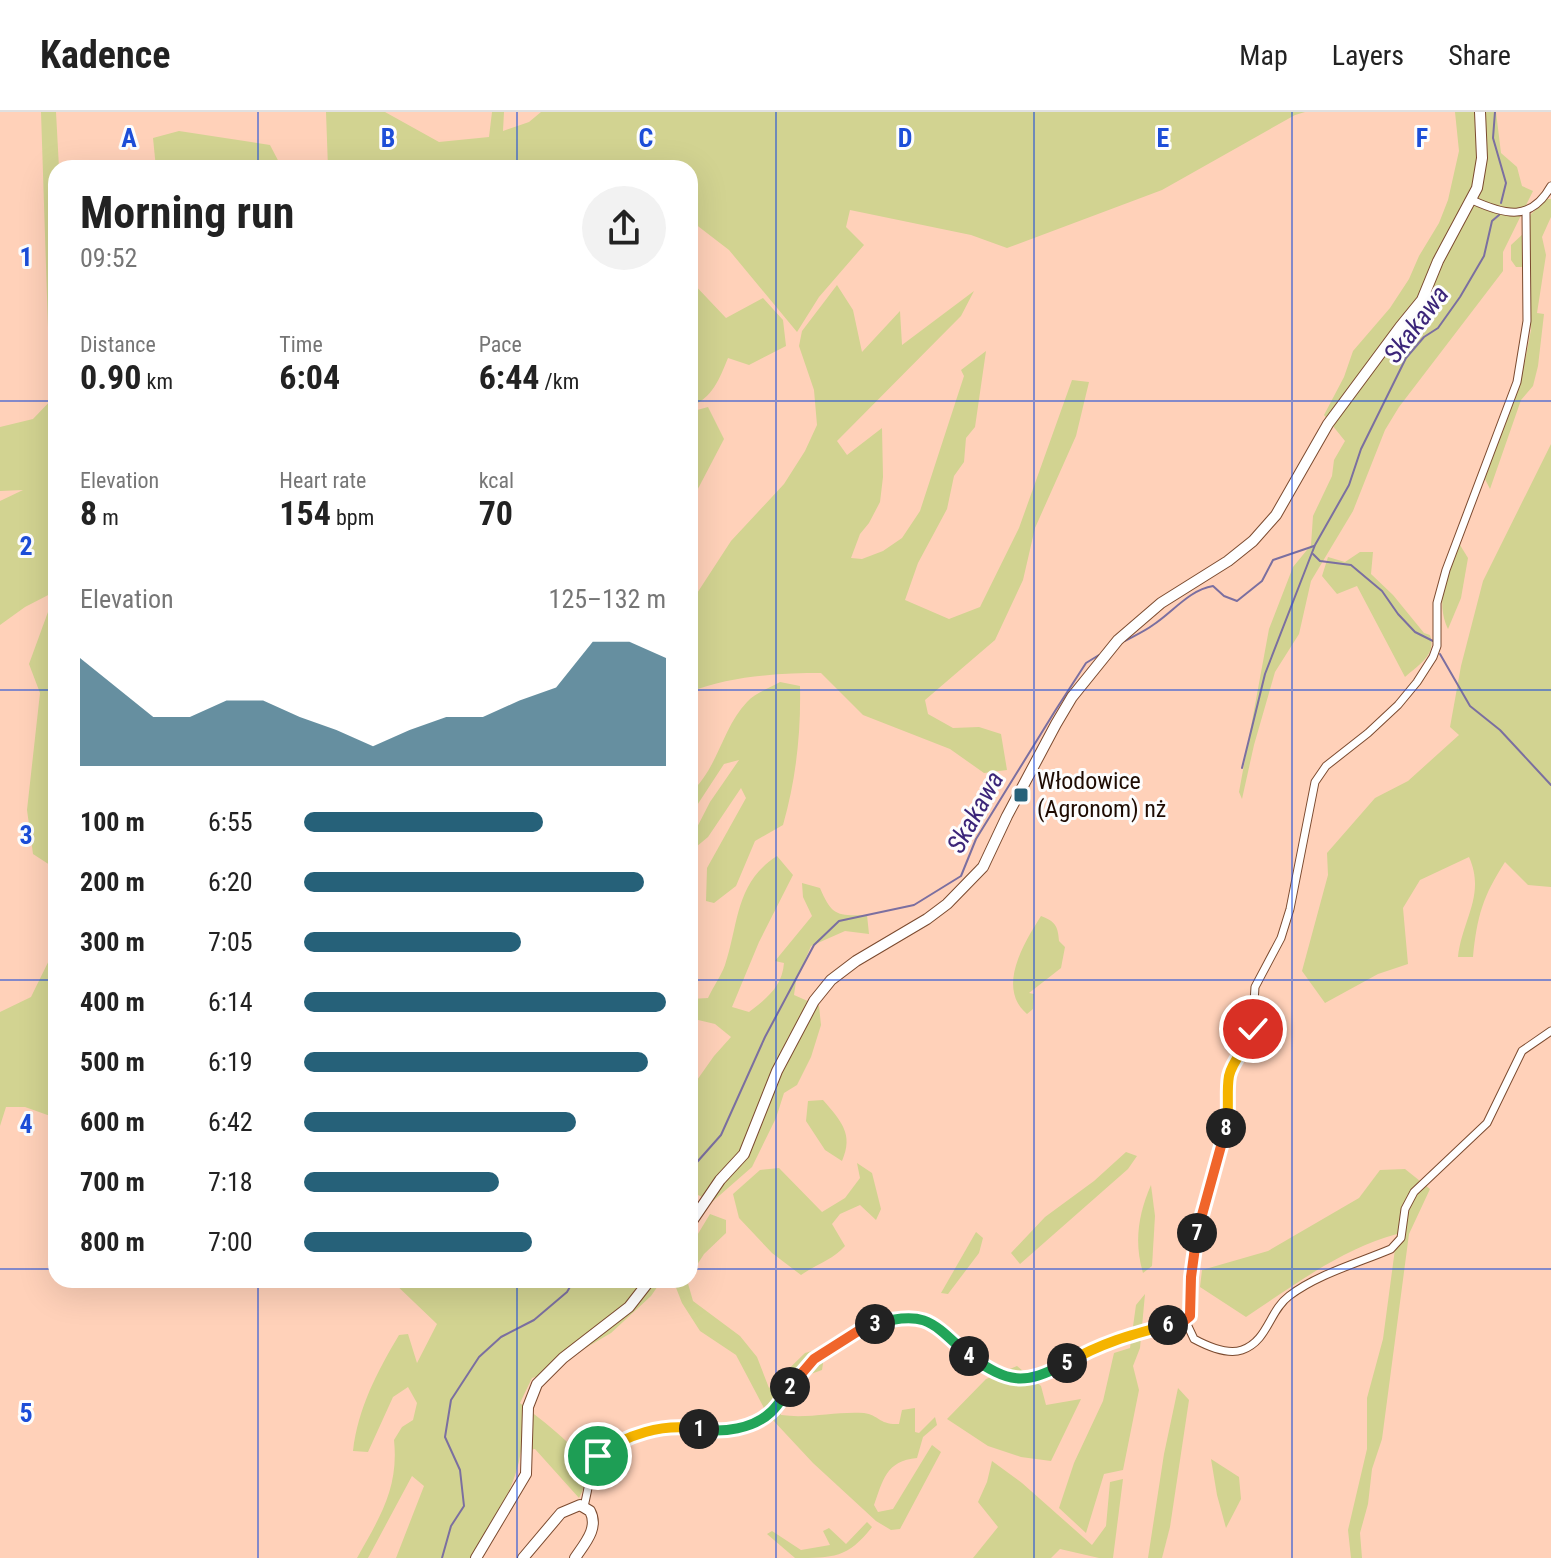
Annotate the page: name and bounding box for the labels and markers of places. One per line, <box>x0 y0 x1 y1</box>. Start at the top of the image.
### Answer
place label: Włodowice (Agronom) nż <box>1037 767 1166 823</box>
marker: Włodowice (Agronom) nż <box>1012 786 1030 804</box>
pin <box>1219 995 1287 1063</box>
pin: 8 <box>1206 1108 1246 1148</box>
pin: 7 <box>1177 1213 1217 1253</box>
pin: 3 <box>855 1304 895 1344</box>
pin: 6 <box>1148 1305 1188 1345</box>
pin: 4 <box>949 1336 989 1376</box>
pin: 5 <box>1047 1343 1087 1383</box>
pin: 2 <box>770 1367 810 1407</box>
pin: 1 <box>679 1409 719 1449</box>
pin <box>564 1422 632 1490</box>

